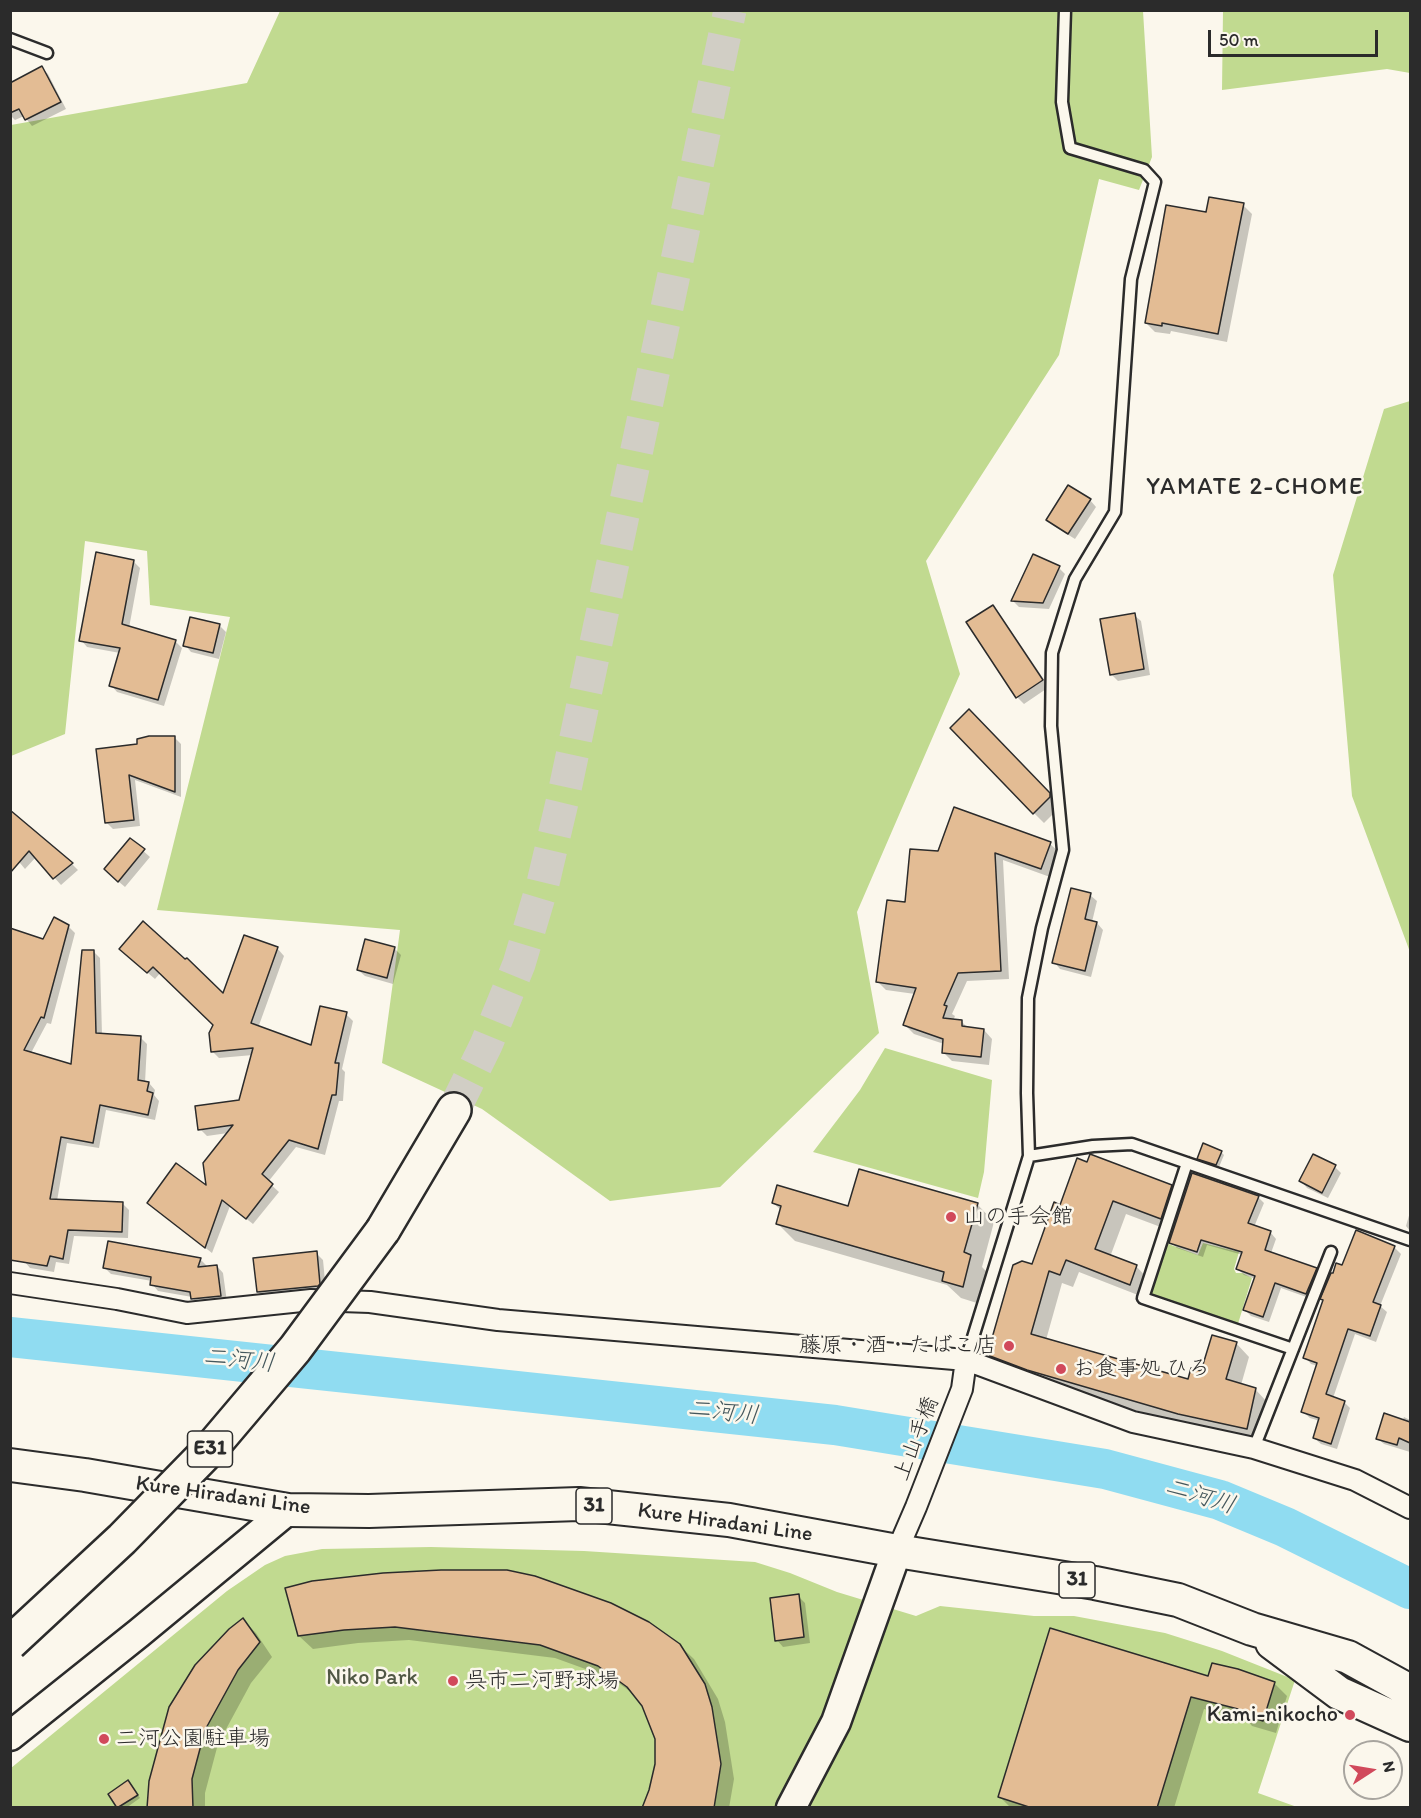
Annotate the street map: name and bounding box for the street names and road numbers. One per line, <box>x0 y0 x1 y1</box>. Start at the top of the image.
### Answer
street label: 上山手橋 <box>889 1393 945 1485</box>
road number: E31 <box>188 1431 232 1467</box>
street label: Kure Hiradani Line <box>134 1471 312 1521</box>
road number: 31 <box>576 1488 612 1524</box>
street label: Kure Hiradani Line <box>636 1498 814 1548</box>
road number: 31 <box>1059 1562 1095 1598</box>

